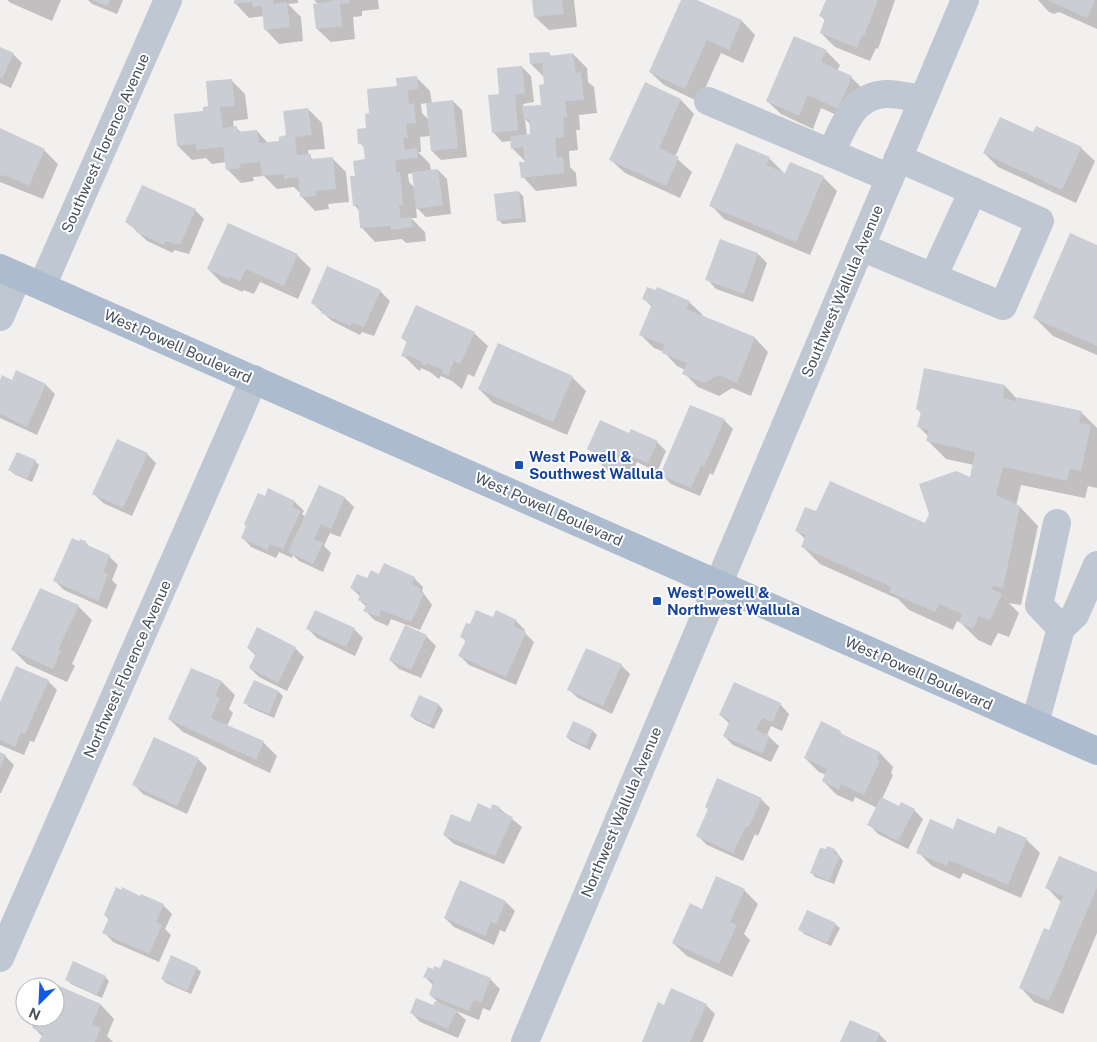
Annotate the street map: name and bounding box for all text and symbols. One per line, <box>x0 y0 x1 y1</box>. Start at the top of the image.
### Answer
street label: Southwest Florence Avenue <box>58 51 152 235</box>
street label: Southwest Wallula Avenue <box>798 202 886 380</box>
street label: West Powell Boulevard <box>102 306 254 386</box>
place label: West Powell & Southwest Wallula <box>529 448 663 482</box>
marker: West Powell & Southwest Wallula <box>513 459 525 471</box>
street label: West Powell Boulevard <box>473 469 625 549</box>
street label: Northwest Florence Avenue <box>80 578 174 760</box>
place label: West Powell & Northwest Wallula <box>667 584 800 618</box>
marker: West Powell & Northwest Wallula <box>651 595 663 607</box>
street label: West Powell Boulevard <box>843 633 995 713</box>
street label: Northwest Wallula Avenue <box>577 724 665 900</box>
north arrow <box>15 977 65 1027</box>
text: N <box>26 1004 43 1023</box>

